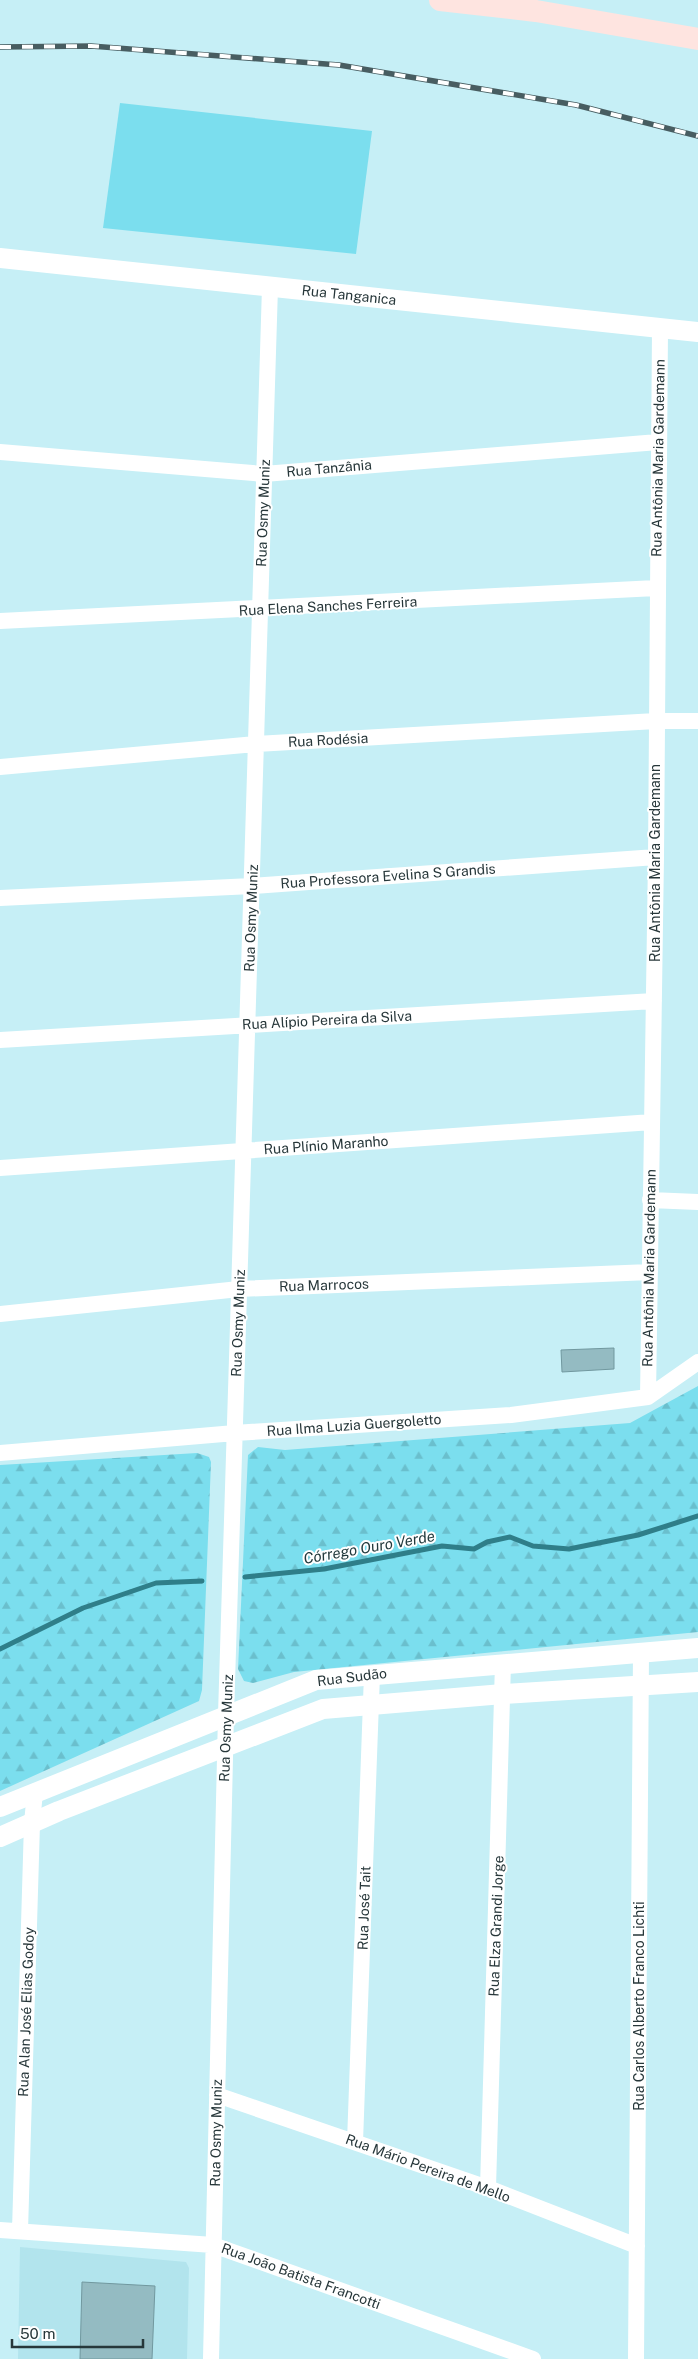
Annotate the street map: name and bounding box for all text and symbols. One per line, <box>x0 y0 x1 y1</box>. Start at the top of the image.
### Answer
street label: Rua Tanganica <box>301 282 397 308</box>
street label: Rua Antônia Maria Gardemann <box>648 359 668 557</box>
street label: Rua Tanzânia <box>286 456 372 480</box>
street label: Rua Osmy Muniz <box>253 459 273 567</box>
street label: Rua Elena Sanches Ferreira <box>238 593 418 619</box>
street label: Rua Rodésia <box>287 730 369 750</box>
street label: Rua Antônia Maria Gardemann <box>647 764 663 962</box>
street label: Rua Professora Evelina S Grandis <box>280 860 496 892</box>
street label: Rua Osmy Muniz <box>241 864 261 972</box>
street label: Rua Alípio Pereira da Silva <box>242 1008 412 1032</box>
street label: Rua Plínio Maranho <box>263 1133 389 1157</box>
street label: Rua Antônia Maria Gardemann <box>639 1169 659 1367</box>
street label: Rua Osmy Muniz <box>228 1269 248 1377</box>
street label: Rua Marrocos <box>279 1275 369 1295</box>
street label: Rua Ilma Luzia Guergoletto <box>266 1411 442 1439</box>
water label: Córrego Ouro Verde <box>302 1527 436 1567</box>
street label: Rua Sudão <box>316 1665 388 1689</box>
street label: Rua Osmy Muniz <box>216 1674 236 1782</box>
street label: Rua Elza Grandi Jorge <box>486 1855 506 1997</box>
street label: Rua José Tait <box>355 1866 373 1950</box>
street label: Rua Carlos Alberto Franco Lichti <box>631 1901 647 2111</box>
street label: Rua Alan José Elias Godoy <box>15 1926 37 2097</box>
street label: Rua Osmy Muniz <box>207 2079 225 2187</box>
street label: Rua Mário Pereira de Mello <box>343 2131 513 2205</box>
street label: Rua João Batista Francotti <box>219 2240 383 2312</box>
scale bar <box>12 2316 144 2348</box>
text: 50 m <box>20 2325 55 2342</box>

